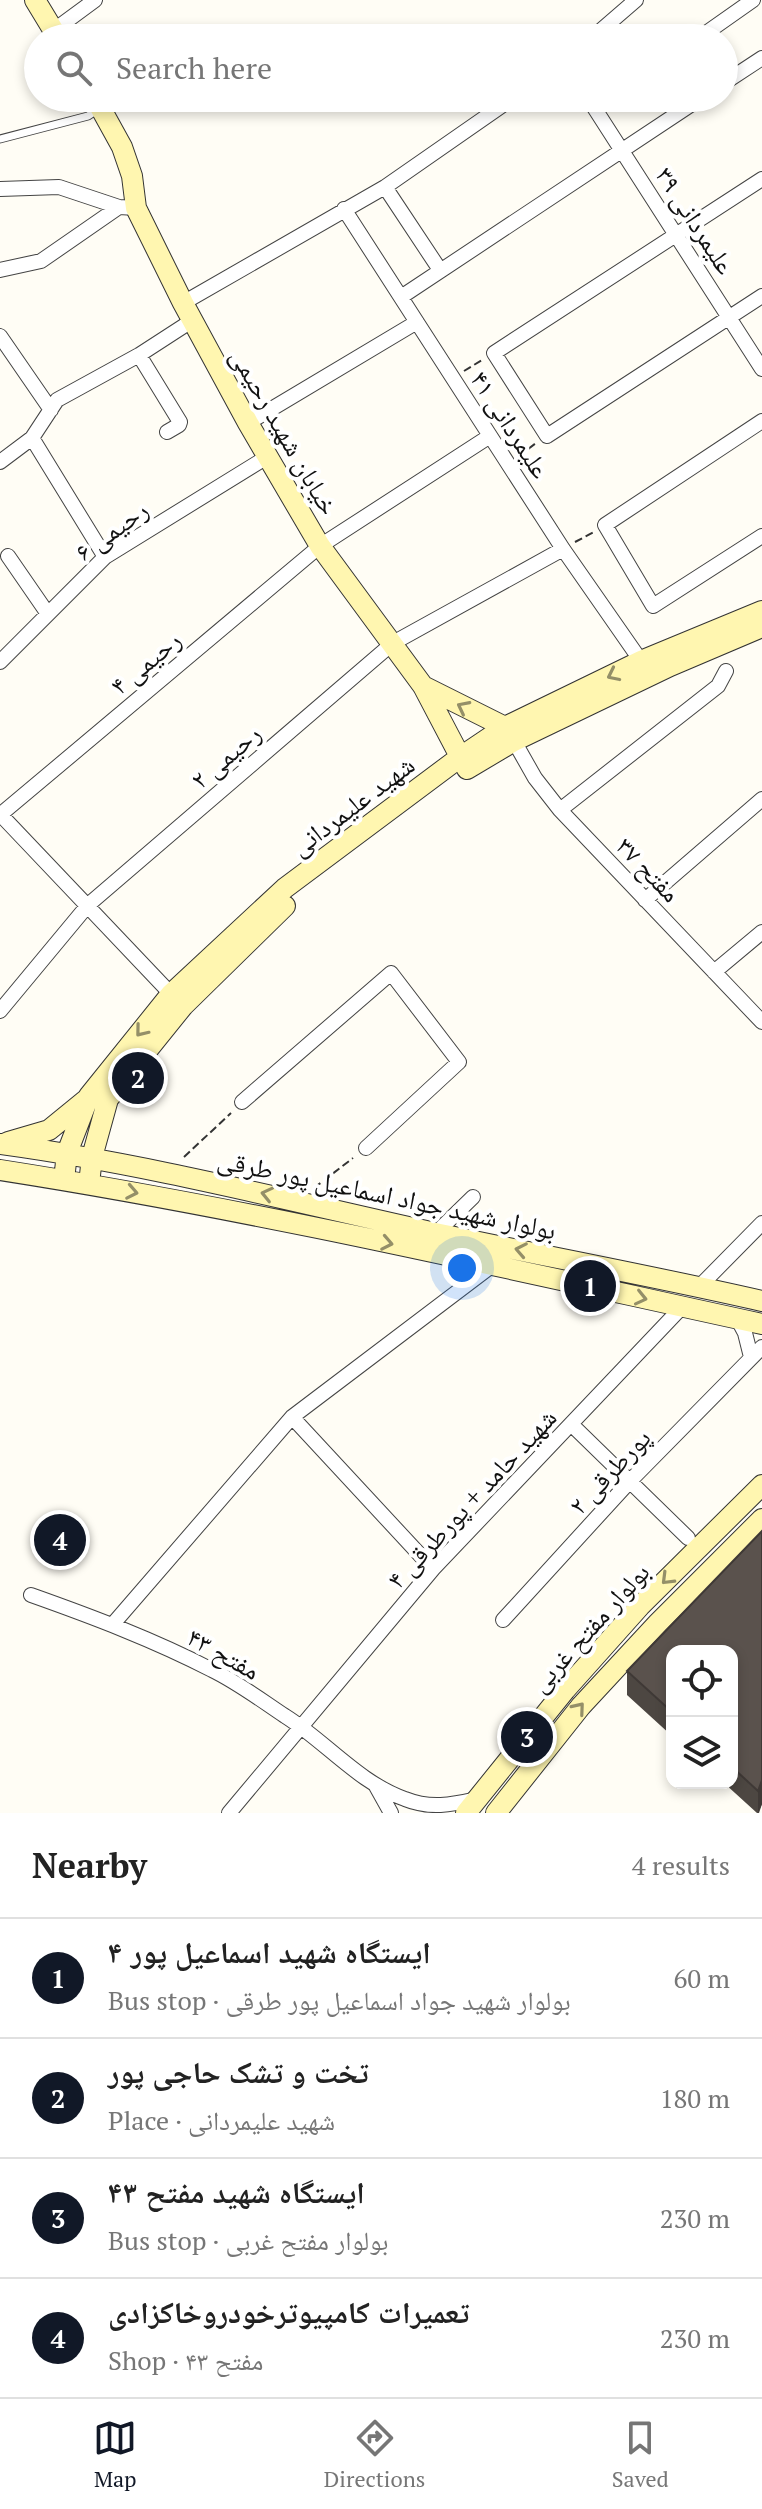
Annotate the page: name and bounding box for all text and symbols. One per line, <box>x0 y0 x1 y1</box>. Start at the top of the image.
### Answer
search box <box>24 24 738 112</box>
icon: search <box>52 46 96 90</box>
text: Search here <box>116 48 272 88</box>
street label: علیمردانی ۳۹ <box>649 160 743 280</box>
street label: خیابان شهید رحیمی <box>223 341 347 521</box>
street label: علیمردانی ۴۱ <box>464 364 558 484</box>
street label: رحیمی ۶ <box>68 492 154 568</box>
street label: رحیمی ۴ <box>102 622 188 702</box>
one-way arrow <box>607 665 621 681</box>
one-way arrow <box>457 701 472 716</box>
street label: رحیمی ۲ <box>183 716 267 796</box>
street label: شهید علیمردانی <box>283 747 421 863</box>
street label: مفتح ۳۷ <box>609 829 688 910</box>
one-way arrow <box>137 1022 151 1037</box>
pin: 2 <box>112 1048 164 1108</box>
street label: بولوار شهید جواد اسماعیل پور طرقی <box>215 1141 559 1247</box>
one-way arrow <box>125 1183 139 1200</box>
one-way arrow <box>261 1186 275 1203</box>
one-way arrow <box>380 1234 393 1251</box>
one-way arrow <box>515 1242 529 1259</box>
your location <box>442 1248 482 1288</box>
pin: 1 <box>564 1256 616 1316</box>
one-way arrow <box>634 1289 648 1306</box>
street label: شهید حامد + پورطرقی ۴ <box>379 1401 564 1595</box>
street label: پورطرقی ۲ <box>561 1421 658 1521</box>
pin: 4 <box>34 1510 86 1570</box>
street label: بولوار مفتح غربی <box>522 1555 657 1700</box>
one-way arrow <box>662 1570 676 1584</box>
street label: مفتح ۴۳ <box>181 1619 266 1688</box>
map controls <box>666 1645 738 1789</box>
button: locate <box>666 1645 738 1717</box>
one-way arrow <box>569 1703 584 1718</box>
pin: 3 <box>501 1707 553 1767</box>
button: layers <box>666 1717 738 1789</box>
text: Nearby <box>32 1843 147 1888</box>
text: 4 results <box>632 1848 730 1882</box>
text: ایستگاه شهید اسماعیل پور ۴ <box>108 1932 431 1972</box>
text: 1 <box>51 1961 65 1995</box>
text: 60 m <box>674 1961 730 1995</box>
text: Bus stop · بولوار شهید جواد اسماعیل پور طرقی <box>108 1983 571 2017</box>
text: تخت و تشک حاجی پور <box>108 2052 369 2092</box>
text: 2 <box>51 2081 65 2115</box>
text: 180 m <box>660 2081 730 2115</box>
text: Place · شهید علیمردانی <box>108 2103 335 2137</box>
text: ایستگاه شهید مفتح ۴۳ <box>108 2172 365 2212</box>
text: 3 <box>51 2201 65 2235</box>
text: 230 m <box>660 2201 730 2235</box>
text: Bus stop · بولوار مفتح غربی <box>108 2223 388 2257</box>
text: تعمیرات کامپیوترخودروخاکزادی <box>108 2292 469 2332</box>
text: 4 <box>51 2321 65 2355</box>
text: 230 m <box>660 2321 730 2355</box>
text: Shop · مفتح ۴۳ <box>108 2343 263 2377</box>
tab: Map <box>93 2416 137 2493</box>
tab: Directions <box>324 2416 425 2493</box>
tab: Saved <box>612 2416 669 2493</box>

